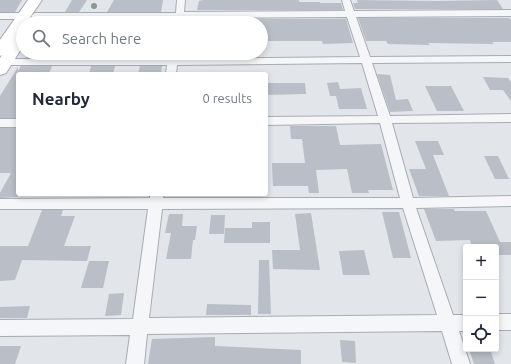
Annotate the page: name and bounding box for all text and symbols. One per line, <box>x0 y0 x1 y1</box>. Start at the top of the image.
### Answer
search box <box>16 16 268 60</box>
icon: search <box>30 27 52 49</box>
text: Search here <box>62 30 141 47</box>
text: Nearby <box>32 89 90 108</box>
text: 0 results <box>202 91 252 105</box>
map controls <box>463 244 499 352</box>
button: + <box>463 244 499 280</box>
button: − <box>463 280 499 316</box>
button: locate <box>463 316 499 352</box>

